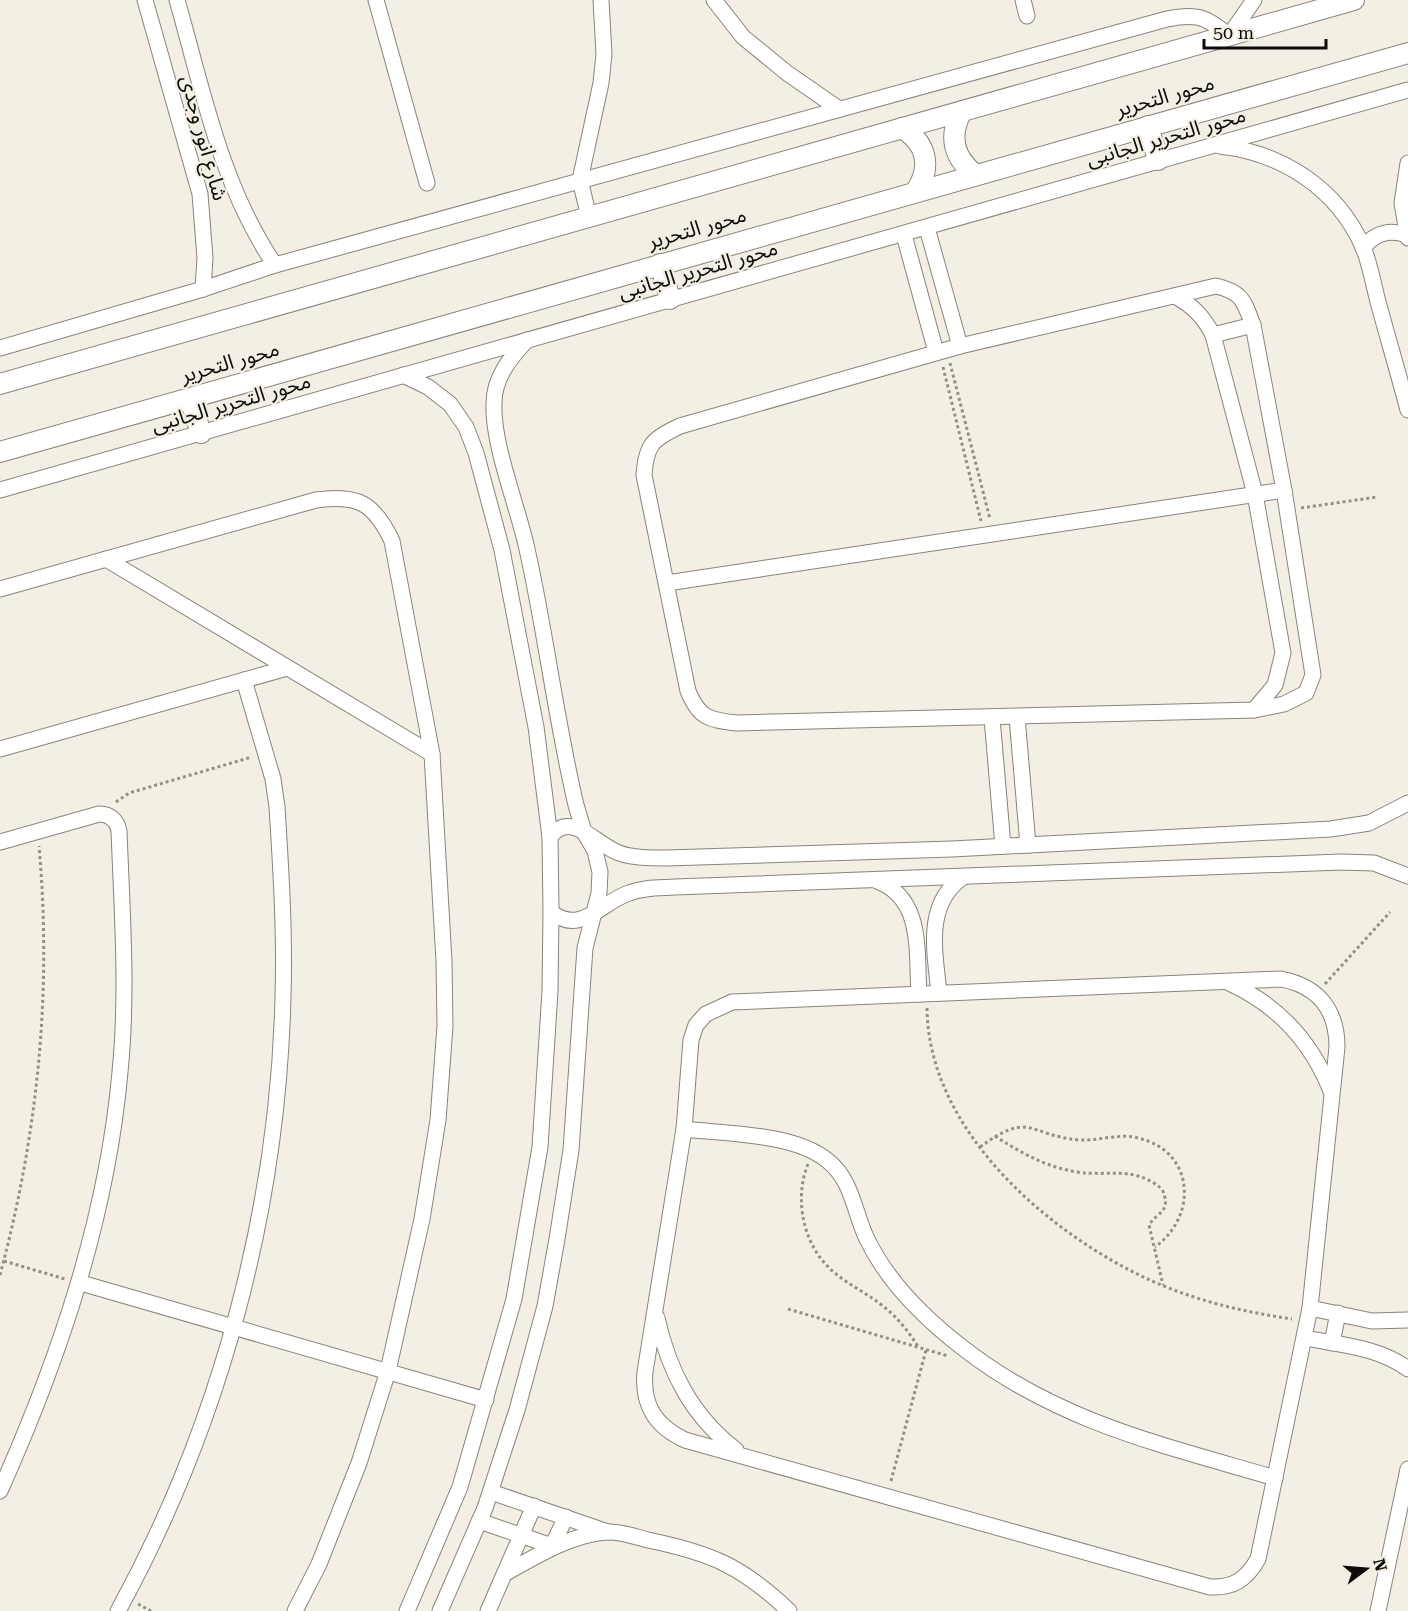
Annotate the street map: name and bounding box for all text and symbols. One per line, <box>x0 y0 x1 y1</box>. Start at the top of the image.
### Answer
scale bar <box>1204 12 1326 50</box>
text: 50 m <box>1213 22 1254 43</box>
street label: محور التحرير <box>1112 71 1217 122</box>
street label: شارع انور وجدى <box>173 73 232 204</box>
street label: محور التحرير الجانبى <box>1083 103 1249 171</box>
street label: محور التحرير <box>644 203 749 254</box>
street label: محور التحرير الجانبى <box>615 236 781 304</box>
street label: محور التحرير <box>177 337 282 388</box>
street label: محور التحرير الجانبى <box>148 369 314 437</box>
north arrow <box>1336 1539 1396 1599</box>
text: N <box>1369 1556 1391 1574</box>

